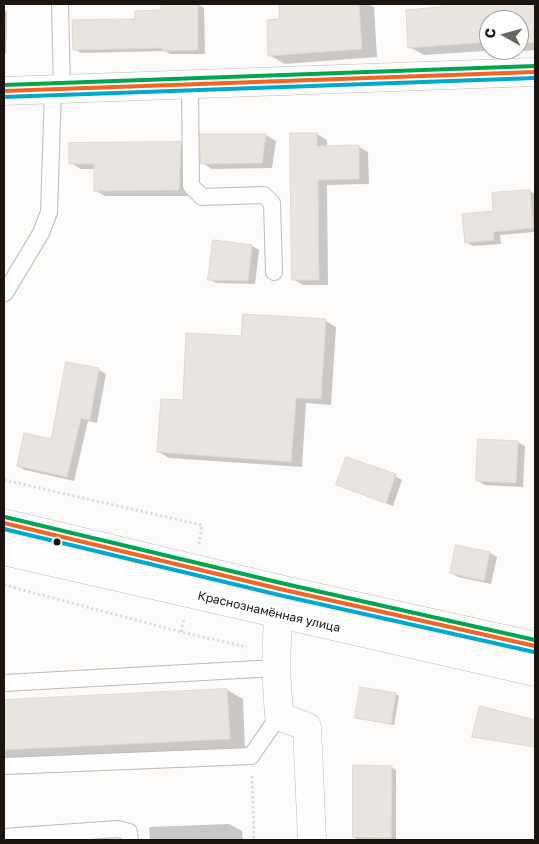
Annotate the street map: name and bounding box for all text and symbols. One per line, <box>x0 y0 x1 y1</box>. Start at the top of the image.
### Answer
north arrow <box>479 10 529 60</box>
text: С <box>481 27 499 39</box>
unlabelled marker <box>52 537 62 547</box>
street label: Краснознамённая улица <box>196 589 342 635</box>

